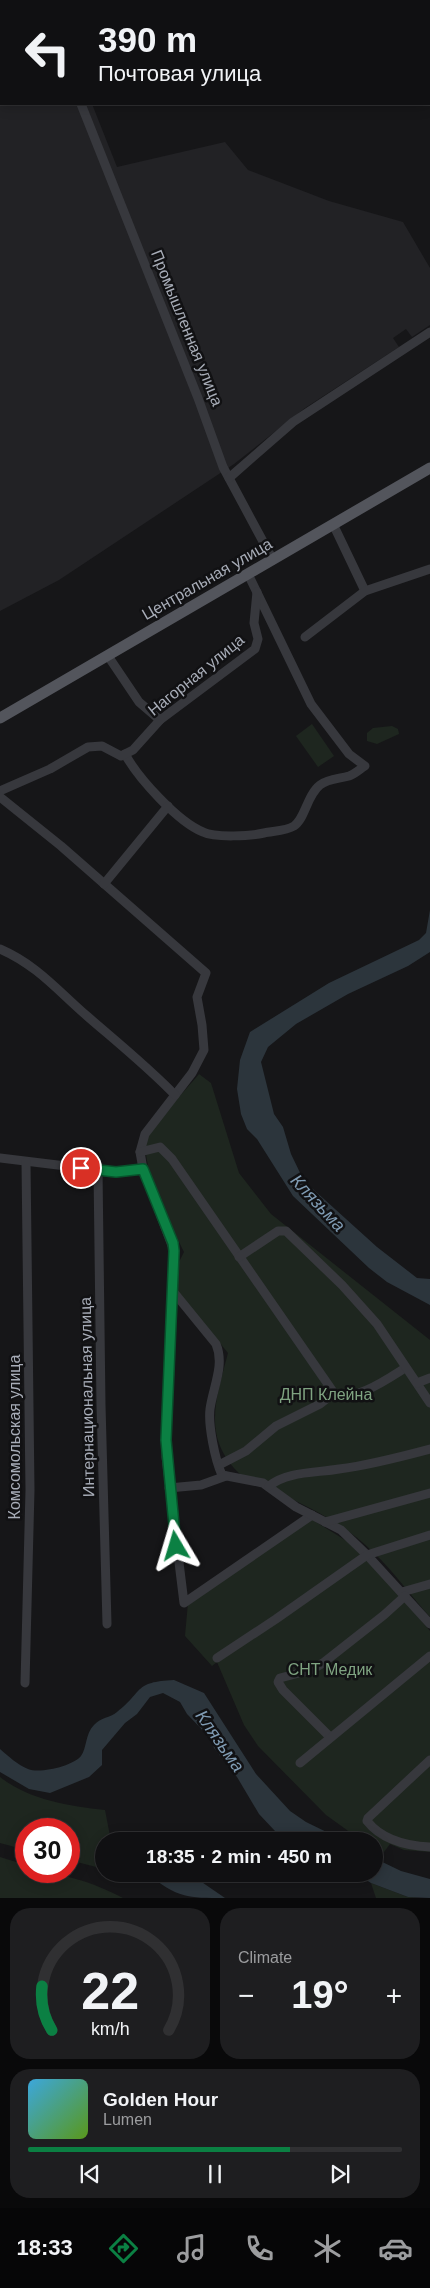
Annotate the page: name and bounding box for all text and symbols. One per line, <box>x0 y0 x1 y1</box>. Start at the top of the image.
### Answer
icon: left <box>15 20 80 85</box>
text: 390 m <box>98 20 197 59</box>
text: Почтовая улица <box>98 61 261 86</box>
street label: Промышленная улица <box>148 248 226 408</box>
street label: Центральная улица <box>139 535 275 623</box>
street label: Нагорная улица <box>145 631 247 719</box>
pin <box>60 1147 102 1189</box>
icon: arrive <box>67 1154 95 1182</box>
water label: Клязьма <box>287 1170 349 1236</box>
street label: Интернациональная улица <box>77 1297 97 1497</box>
street label: Комсомольская улица <box>6 1354 23 1519</box>
park label: ДНП Клейна <box>280 1386 372 1403</box>
position arrow <box>149 1519 201 1571</box>
park label: СНТ Медик <box>288 1661 373 1678</box>
water label: Клязьма <box>192 1706 248 1776</box>
speed limit sign: 30 <box>15 1818 80 1883</box>
text: 18:35 · 2 min · 450 m <box>146 1846 332 1867</box>
text: Climate <box>238 1949 292 1966</box>
text: 22 <box>81 1962 139 2020</box>
text: 19° <box>291 1974 349 2016</box>
text: − <box>238 1980 254 2011</box>
text: + <box>386 1980 402 2011</box>
text: km/h <box>91 2019 129 2039</box>
text: Golden Hour <box>103 2089 218 2110</box>
text: Lumen <box>103 2111 152 2128</box>
icon: previous <box>76 2160 104 2188</box>
icon: pause <box>201 2160 229 2188</box>
icon: next <box>326 2160 354 2188</box>
icon: directions <box>106 2231 141 2266</box>
icon: music <box>174 2231 209 2266</box>
icon: phone <box>242 2231 277 2266</box>
icon: climate <box>310 2231 345 2266</box>
icon: car <box>378 2231 413 2266</box>
text: 18:33 <box>17 2235 73 2260</box>

